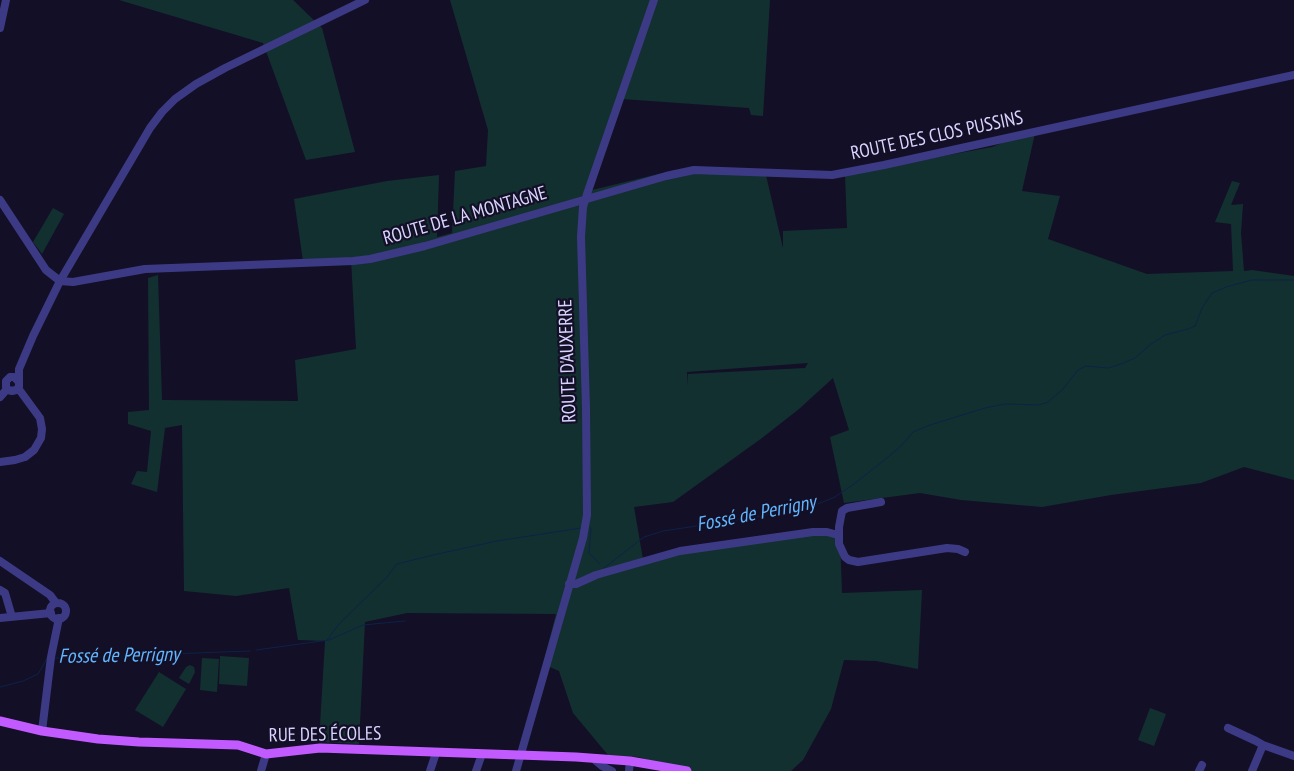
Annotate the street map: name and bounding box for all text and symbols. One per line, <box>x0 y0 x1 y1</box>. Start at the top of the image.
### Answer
street label: ROUTE DES CLOS PUSSINS <box>849 107 1025 165</box>
street label: ROUTE DE LA MONTAGNE <box>381 182 549 250</box>
street label: ROUTE D'AUXERRE <box>554 299 582 423</box>
water label: Fossé de Perrigny <box>694 491 818 537</box>
water label: Fossé de Perrigny <box>58 643 180 669</box>
street label: RUE DES ÉCOLES <box>269 723 381 747</box>

